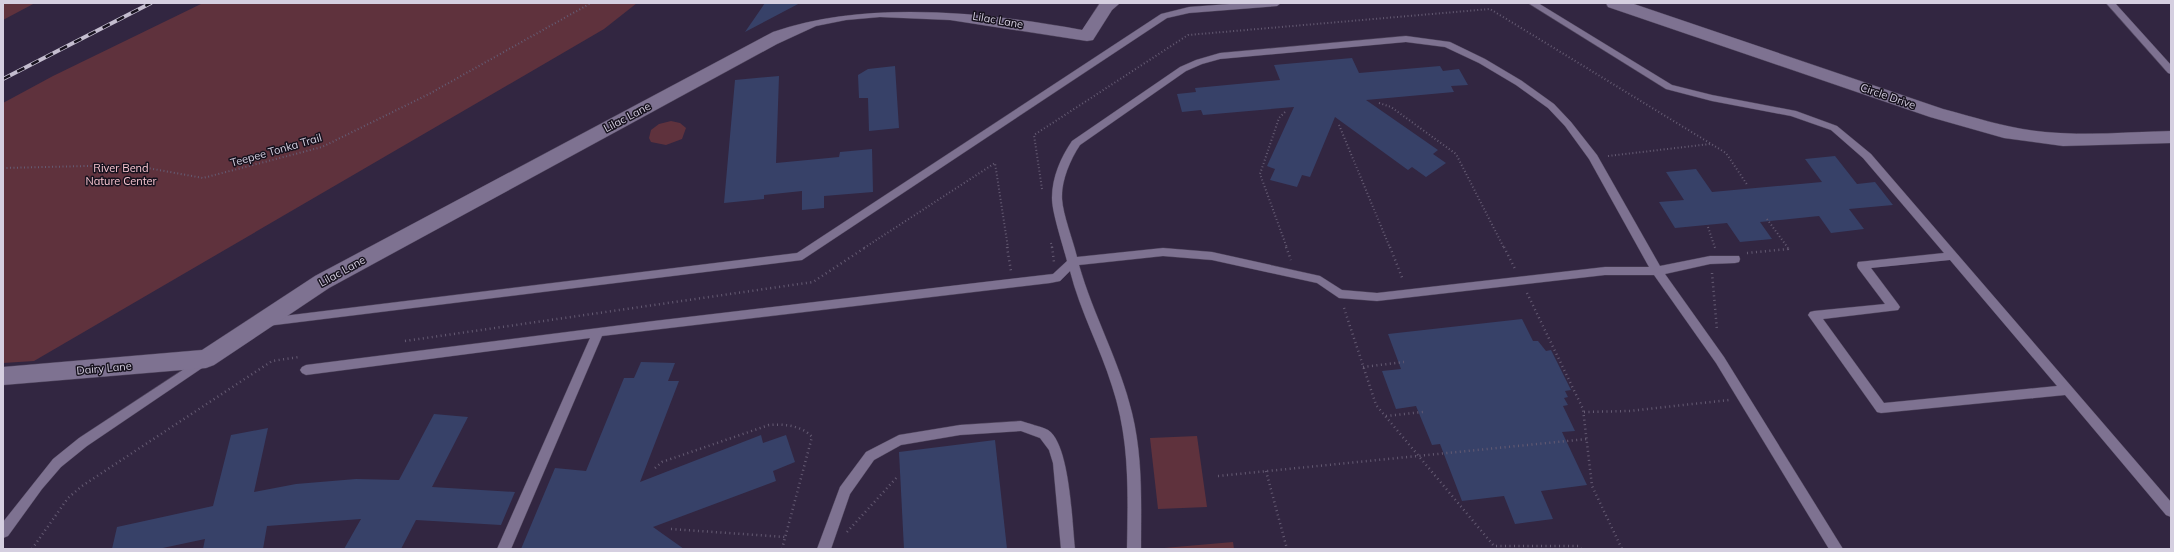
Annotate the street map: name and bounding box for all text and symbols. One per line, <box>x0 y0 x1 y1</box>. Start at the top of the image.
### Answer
street label: Lilac Lane <box>972 9 1024 31</box>
street label: Circle Drive <box>1859 80 1917 112</box>
street label: Lilac Lane <box>601 99 653 135</box>
street label: Teepee Tonka Trail <box>229 130 323 170</box>
park label: River Bend Nature Center <box>85 161 157 188</box>
street label: Lilac Lane <box>316 252 368 290</box>
street label: Dairy Lane <box>76 359 132 377</box>

